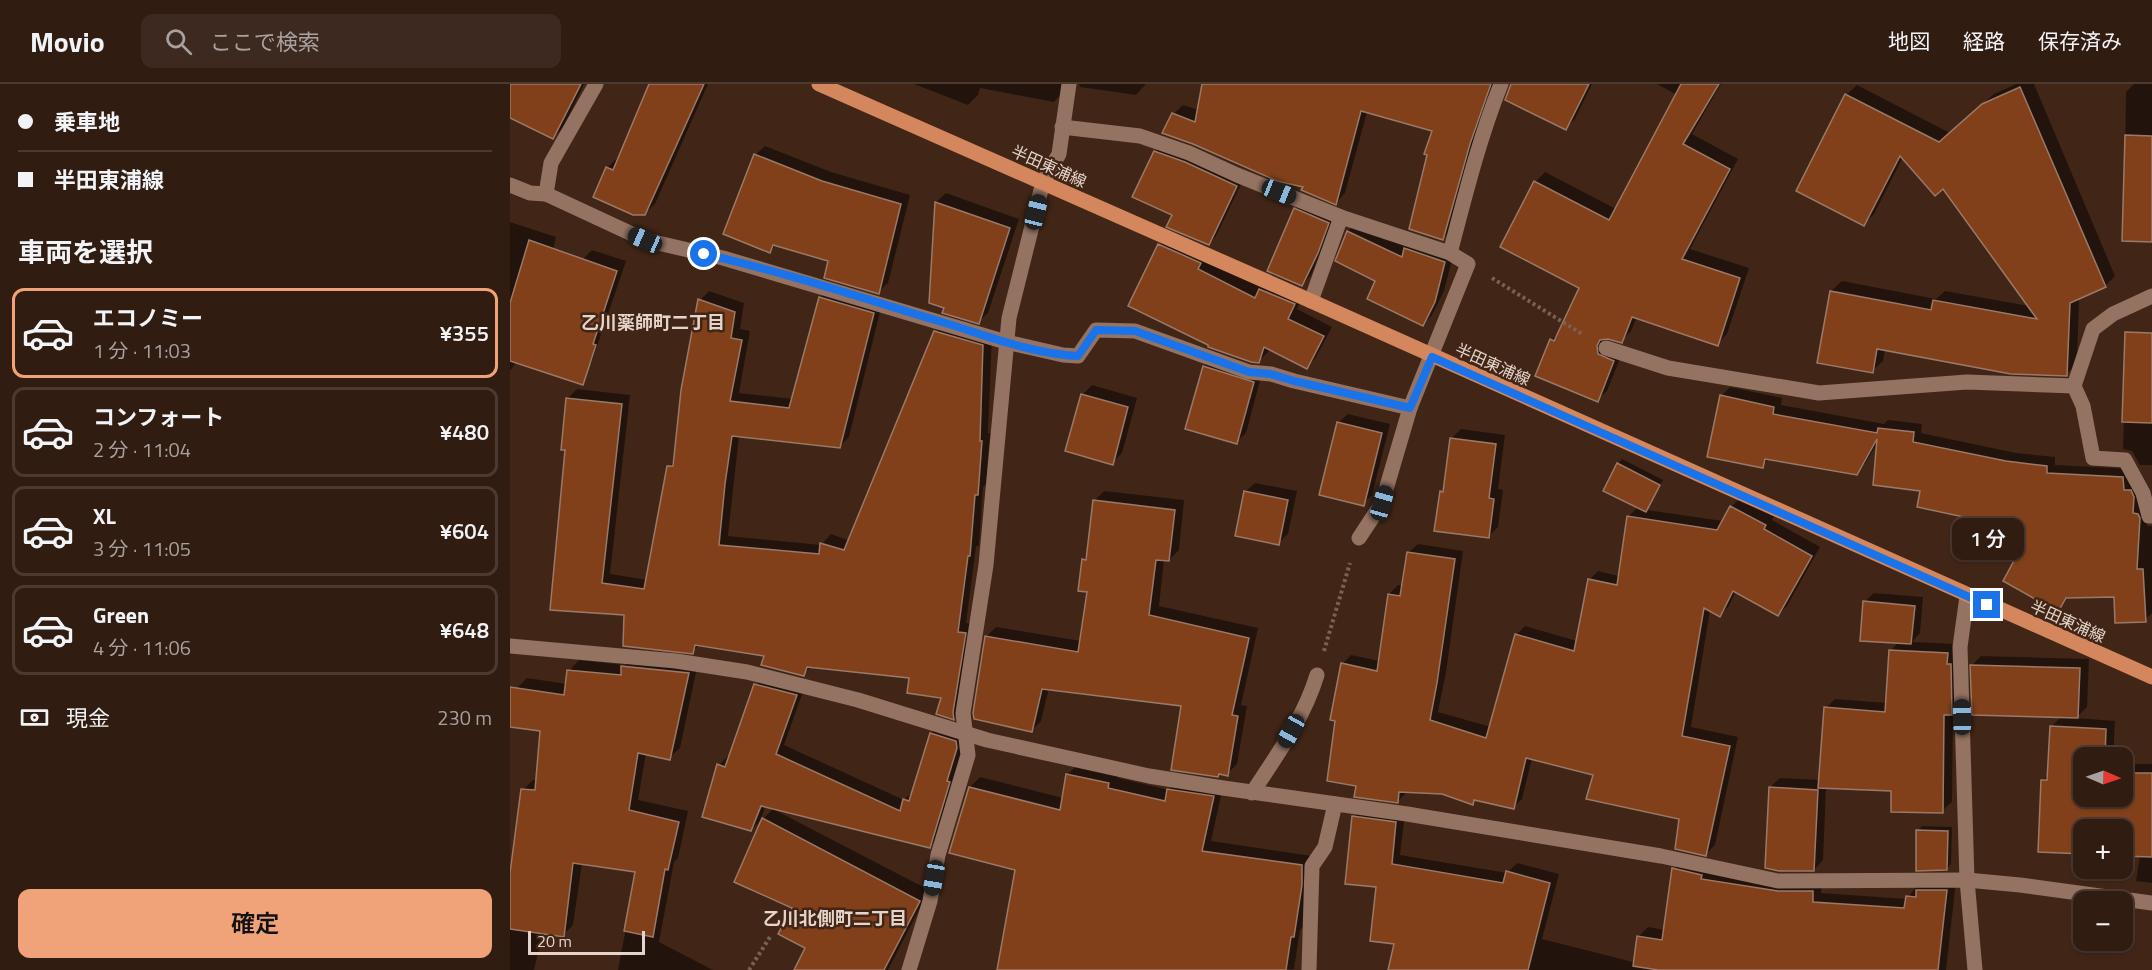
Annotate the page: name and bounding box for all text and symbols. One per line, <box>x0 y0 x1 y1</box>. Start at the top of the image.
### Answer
search box <box>141 14 561 68</box>
text: Movio <box>30 20 105 63</box>
icon: search <box>162 25 195 58</box>
text: ここで検索 <box>210 25 320 59</box>
text: 地図 <box>1888 25 1930 57</box>
text: 経路 <box>1963 25 2005 57</box>
text: 保存済み <box>2038 25 2122 57</box>
text: 乗車地 <box>54 105 120 139</box>
street label: 半田東浦線 <box>1008 139 1090 193</box>
text: 半田東浦線 <box>54 163 164 197</box>
car <box>1259 177 1299 207</box>
car <box>1023 192 1049 232</box>
car <box>625 224 665 256</box>
text: 車両を選択 <box>18 231 153 272</box>
route start <box>690 240 717 267</box>
text: エコノミー <box>93 301 203 335</box>
icon: car <box>21 306 75 360</box>
district label: 乙川薬師町二丁目 <box>581 309 725 336</box>
text: ¥355 <box>440 316 489 350</box>
text: 1 分 · 11:03 <box>93 335 191 366</box>
street label: 半田東浦線 <box>1452 337 1534 391</box>
text: コンフォート <box>93 400 224 434</box>
icon: car <box>21 405 75 459</box>
text: ¥480 <box>440 415 489 449</box>
text: 2 分 · 11:04 <box>93 434 191 465</box>
car <box>1368 483 1396 523</box>
text: XL <box>93 499 116 533</box>
icon: car <box>21 504 75 558</box>
text: ¥604 <box>440 514 489 548</box>
callout: 1 分 <box>1951 518 2023 560</box>
text: 1 分 <box>1970 523 2006 554</box>
text: 3 分 · 11:05 <box>93 533 191 564</box>
route end <box>1973 591 2000 618</box>
street label: 半田東浦線 <box>2027 594 2109 648</box>
text: Green <box>93 598 149 632</box>
icon: car <box>21 603 75 657</box>
text: ¥648 <box>440 613 489 647</box>
text: 4 分 · 11:06 <box>93 632 191 663</box>
car <box>1953 699 1971 735</box>
icon: cash <box>18 701 51 734</box>
text: 現金 <box>66 701 110 735</box>
text: 230 m <box>437 702 492 733</box>
car <box>1274 711 1308 751</box>
north arrow <box>2073 747 2133 807</box>
map controls <box>2073 747 2133 951</box>
button: + <box>2073 819 2133 879</box>
car <box>922 859 946 897</box>
button: 確定 <box>18 889 492 958</box>
button: − <box>2073 891 2133 951</box>
district label: 乙川北側町二丁目 <box>763 905 907 932</box>
scale bar <box>528 928 645 956</box>
text: 20 m <box>537 929 572 953</box>

